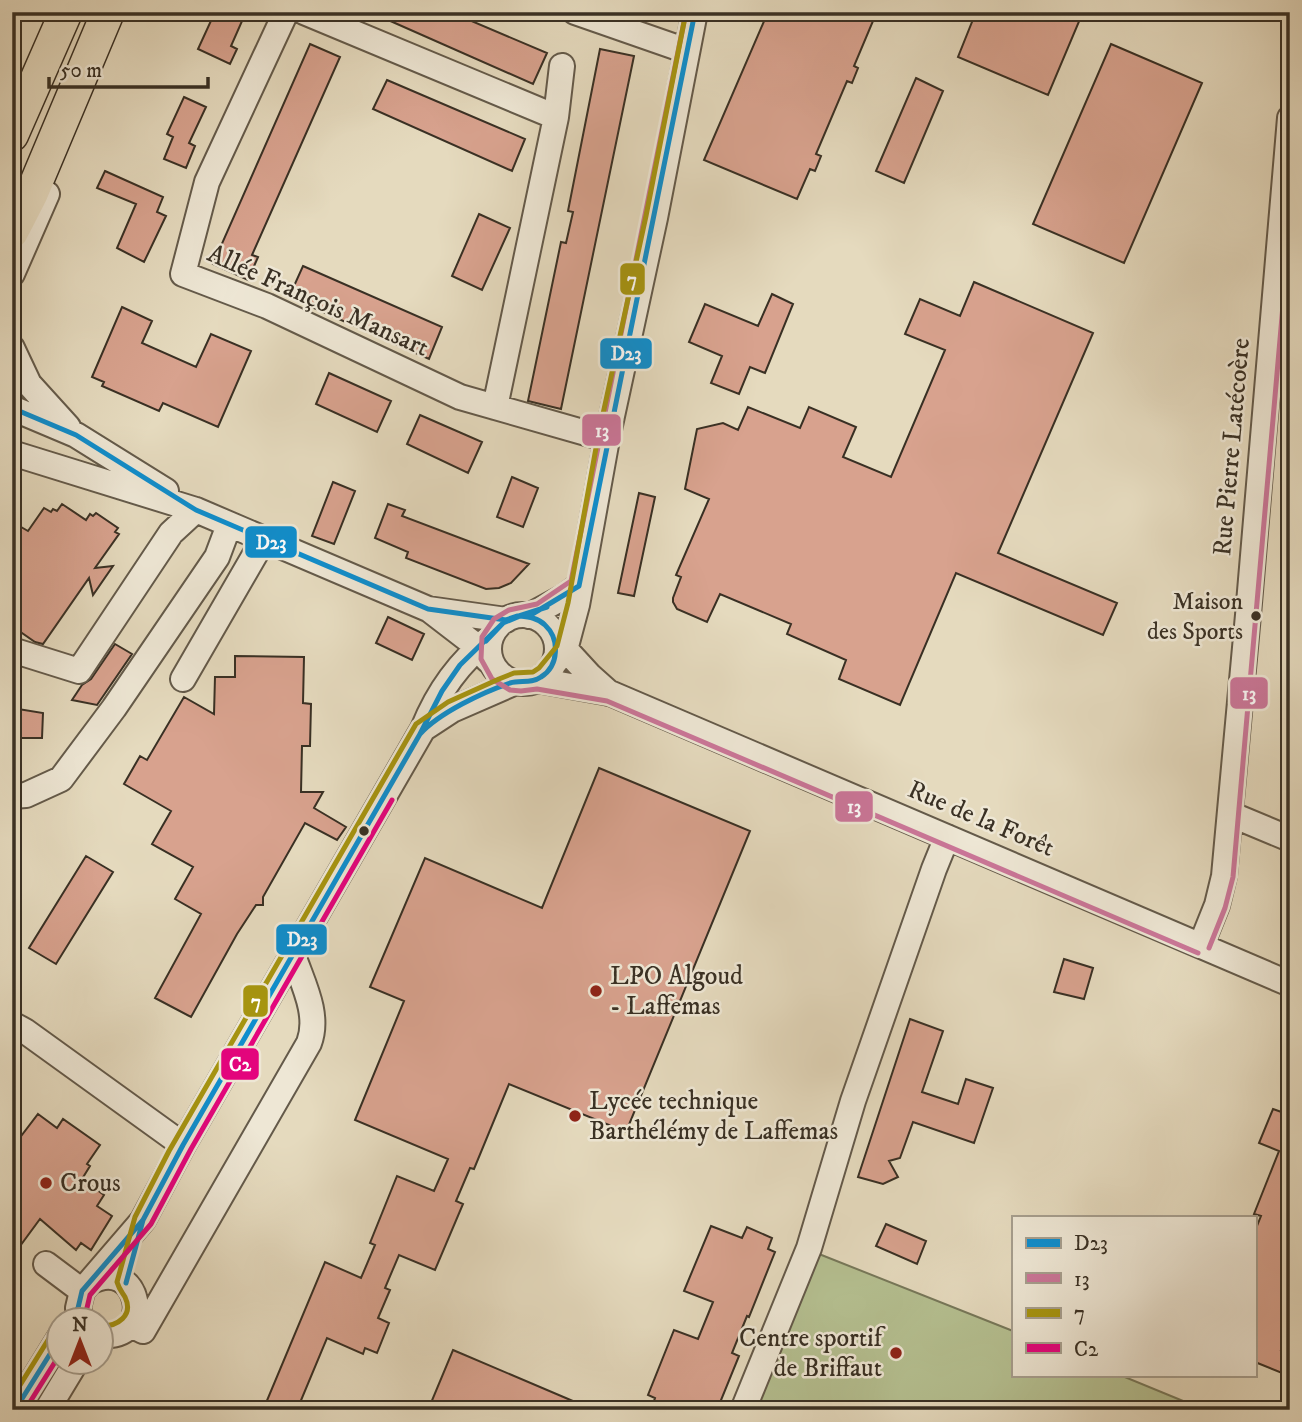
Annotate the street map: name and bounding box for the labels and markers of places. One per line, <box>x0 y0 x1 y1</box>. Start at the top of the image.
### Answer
place label: Maison des Sports <box>1147 587 1243 647</box>
marker: Maison des Sports <box>1249 609 1263 623</box>
unlabelled marker <box>357 824 371 838</box>
place label: LPO Algoud - Laffemas <box>610 960 743 1023</box>
marker: LPO Algoud - Laffemas <box>588 983 604 999</box>
place label: Lycée technique Barthélémy de Laffemas <box>589 1085 838 1148</box>
marker: Lycée technique Barthélémy de Laffemas <box>567 1108 583 1124</box>
place label: Crous <box>60 1167 121 1200</box>
marker: Crous <box>38 1175 54 1191</box>
place label: Centre sportif de Briffaut <box>739 1322 886 1385</box>
marker: Centre sportif de Briffaut <box>888 1345 904 1361</box>

